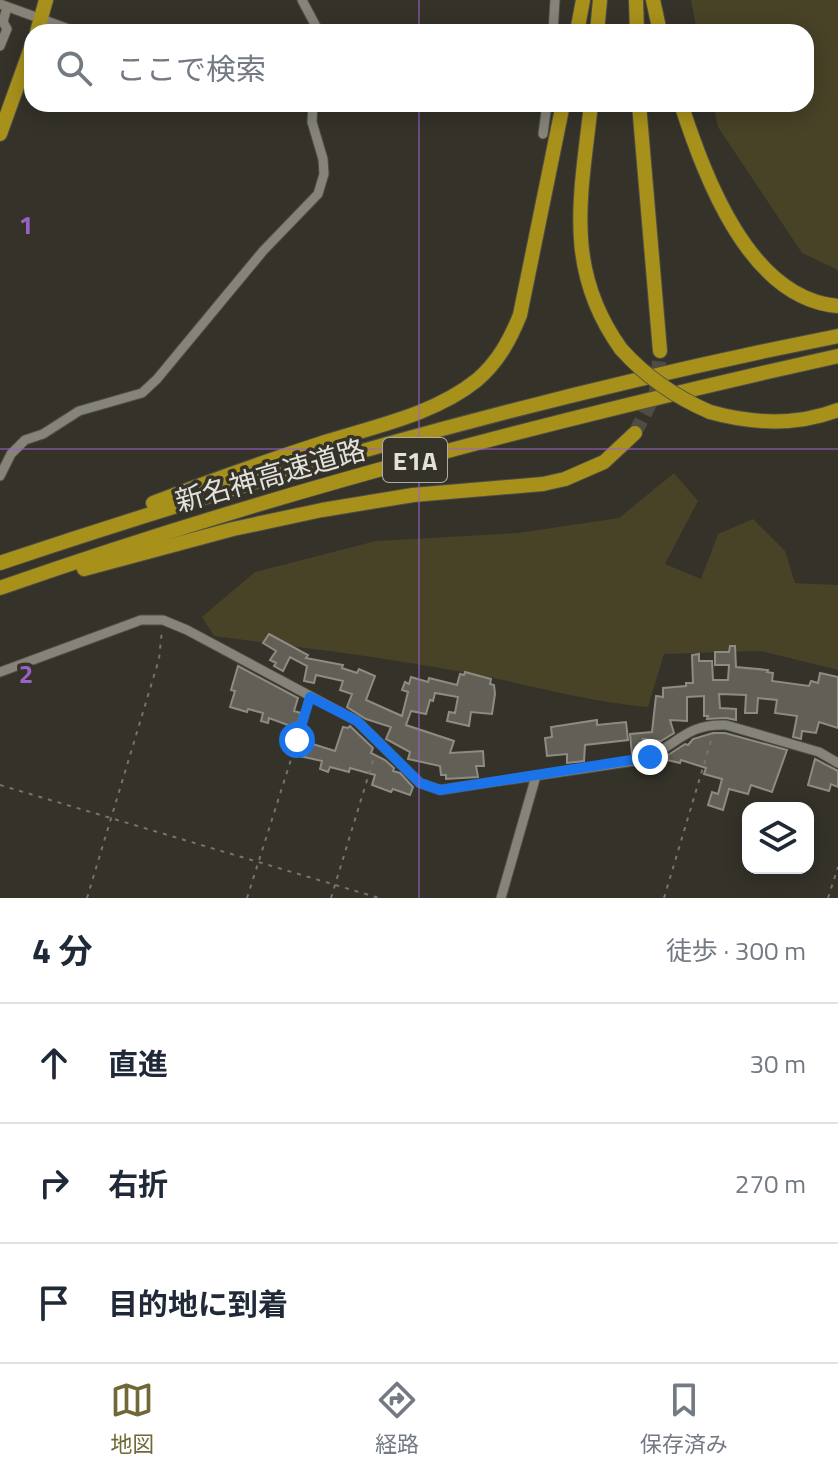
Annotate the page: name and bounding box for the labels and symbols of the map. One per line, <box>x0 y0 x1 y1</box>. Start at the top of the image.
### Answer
text: 1 <box>19 205 33 244</box>
street label: 新名神高速道路 <box>170 427 370 523</box>
road number: E1A <box>383 438 447 482</box>
text: 2 <box>19 654 33 693</box>
route start <box>279 722 315 758</box>
route end <box>632 739 668 775</box>

